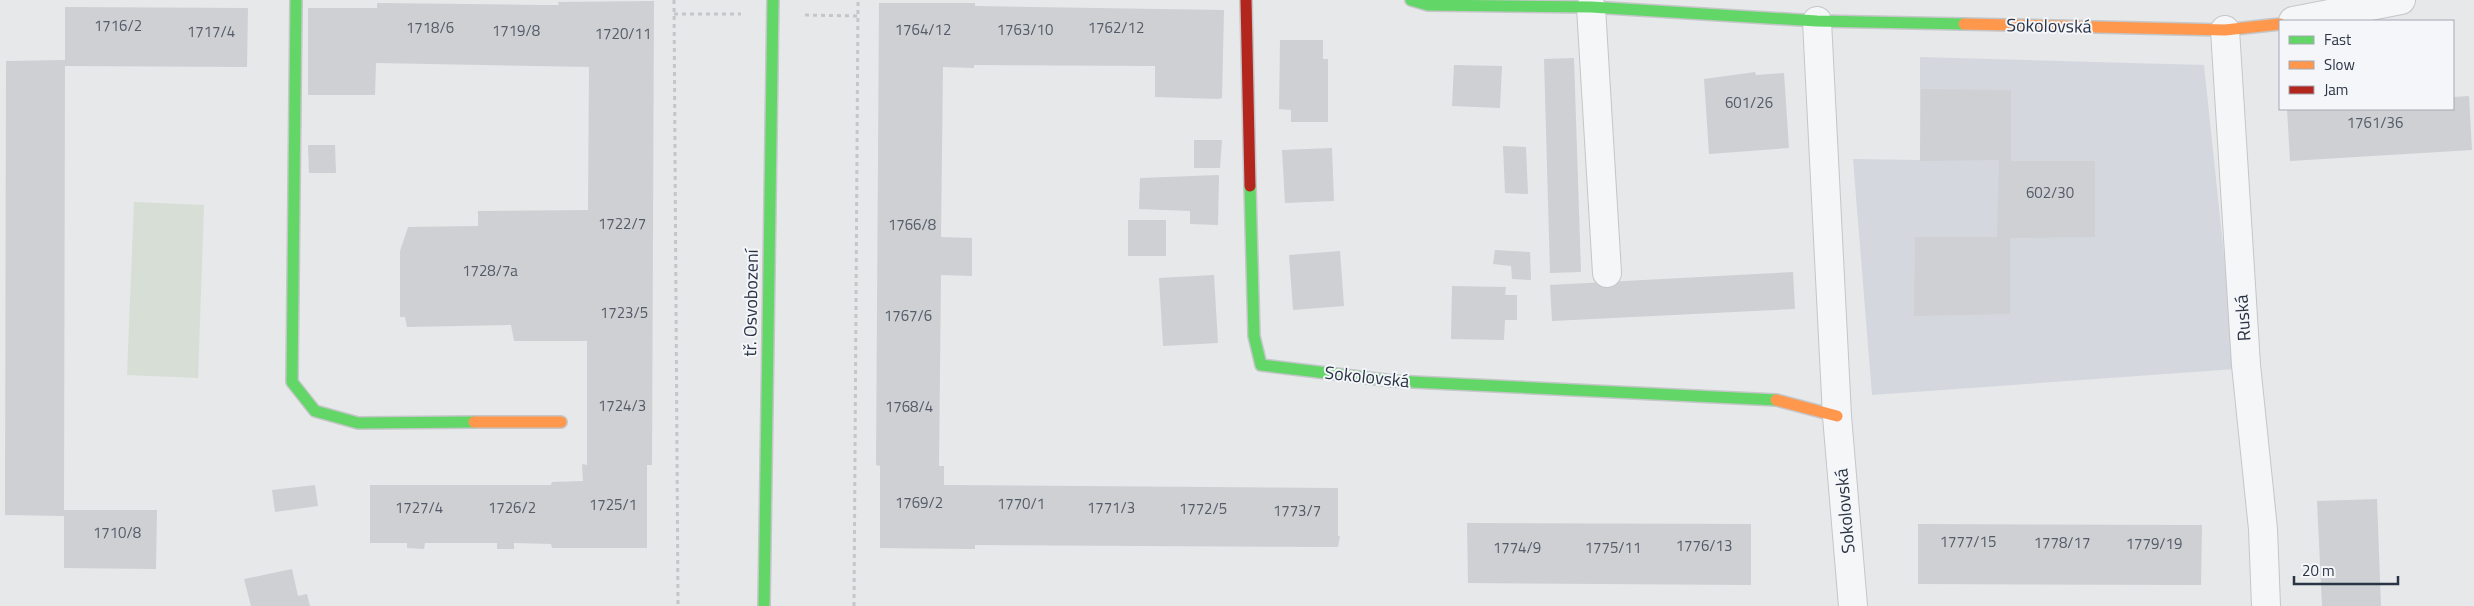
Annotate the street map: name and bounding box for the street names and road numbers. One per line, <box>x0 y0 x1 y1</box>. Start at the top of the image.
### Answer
street label: Sokolovská <box>2006 11 2092 40</box>
street label: tř. Osvobození <box>736 247 765 357</box>
street label: Ruská <box>2227 294 2258 342</box>
street label: Sokolovská <box>1323 359 1411 394</box>
street label: Sokolovská <box>1827 467 1862 555</box>

